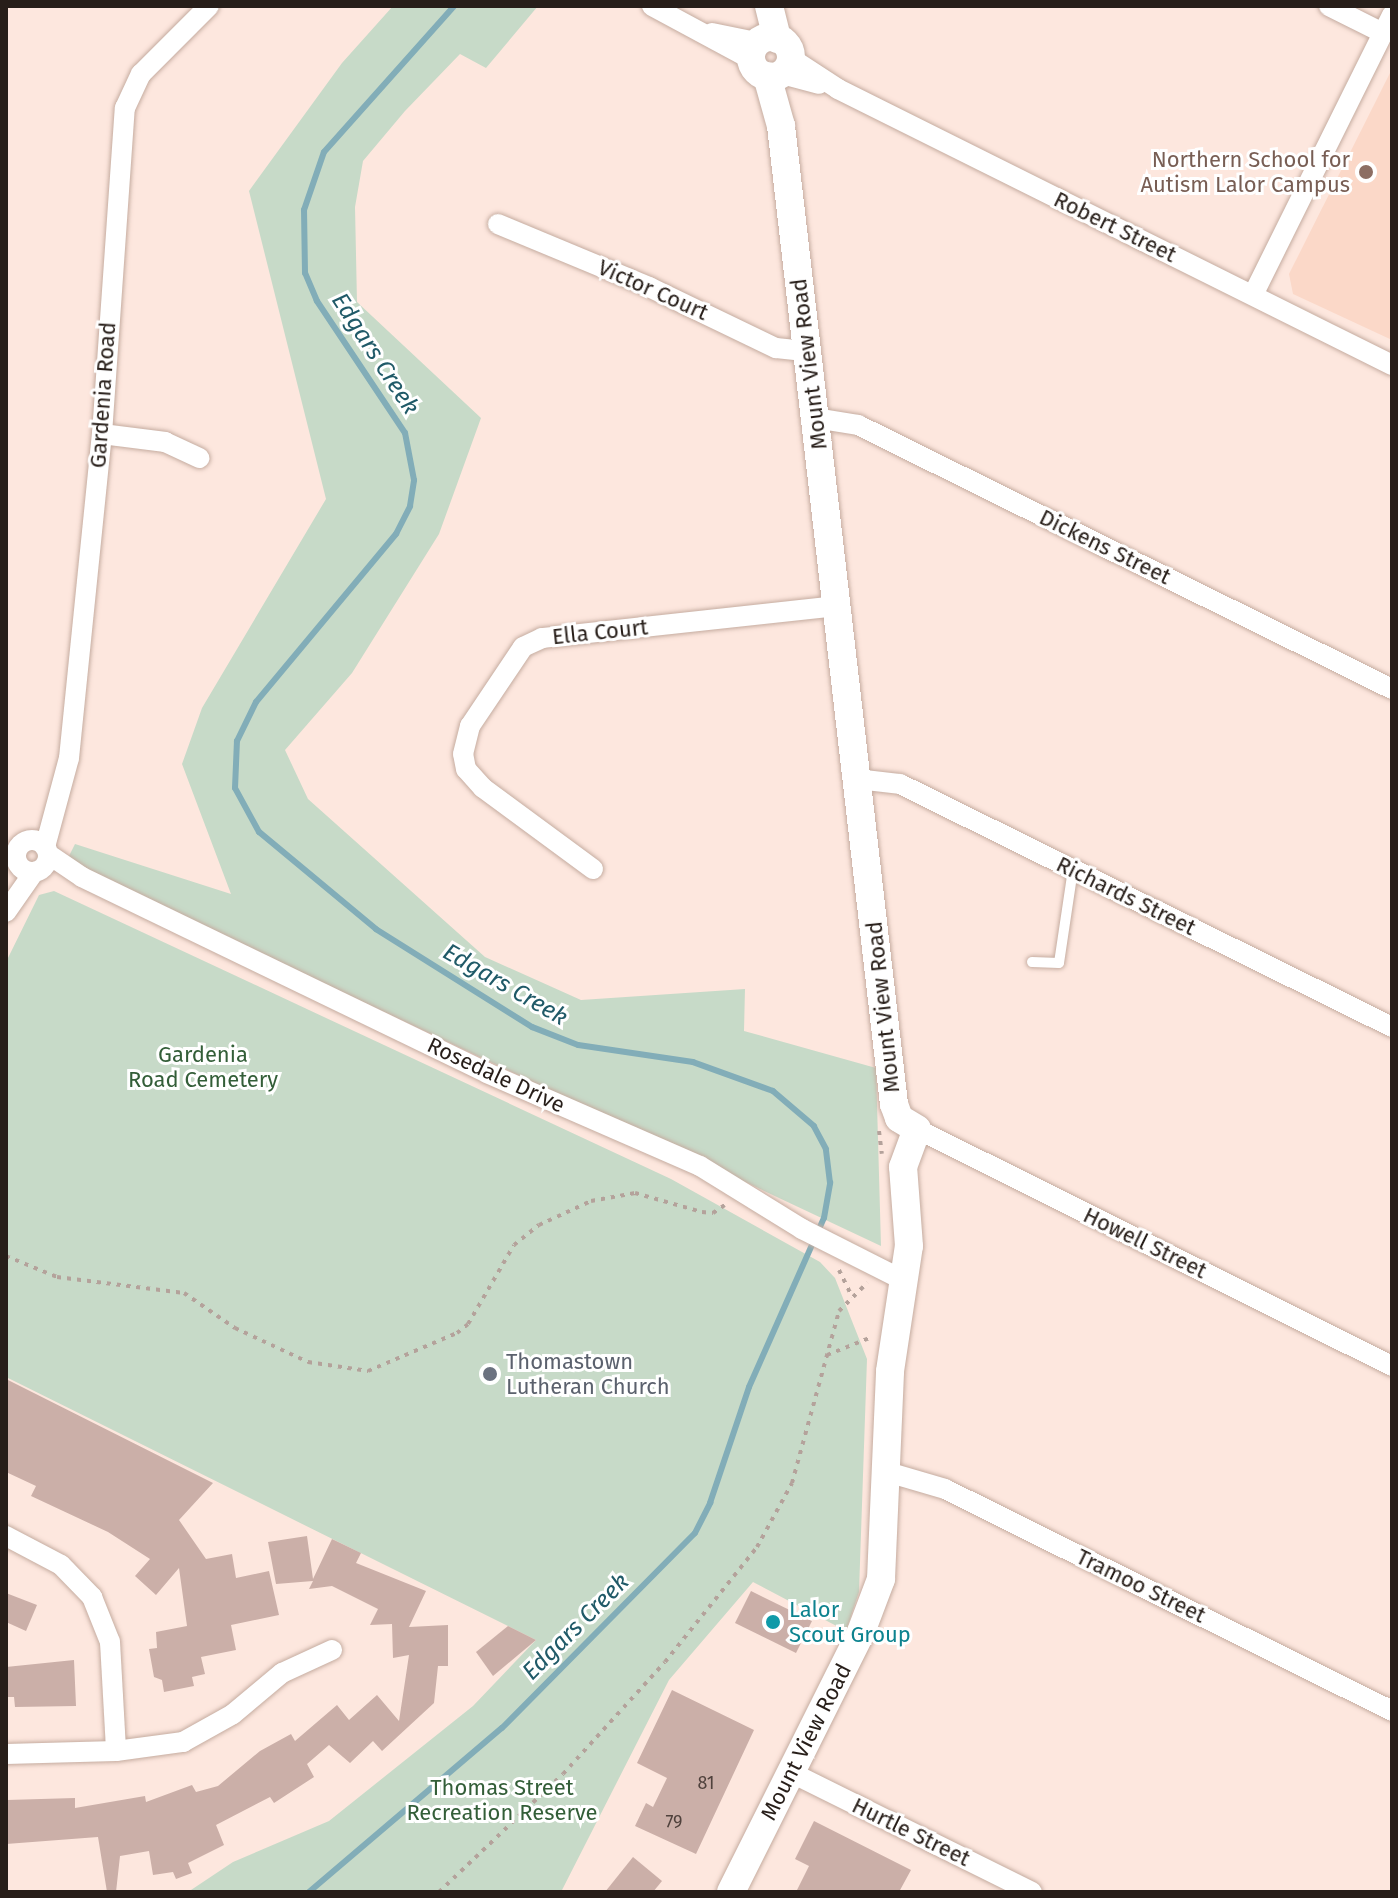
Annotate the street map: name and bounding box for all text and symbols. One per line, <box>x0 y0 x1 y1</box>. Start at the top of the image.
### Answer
place label: Northern School for Autism Lalor Campus <box>1140 146 1350 198</box>
marker: Northern School for Autism Lalor Campus <box>1357 163 1375 181</box>
street label: Robert Street <box>1050 186 1180 268</box>
street label: Victor Court <box>594 254 712 326</box>
street label: Mount View Road <box>785 277 833 451</box>
water label: Edgars Creek <box>325 288 425 420</box>
street label: Gardenia Road <box>85 321 121 469</box>
street label: Dickens Street <box>1035 504 1175 590</box>
street label: Ella Court <box>551 614 649 650</box>
street label: Richards Street <box>1052 851 1200 941</box>
street label: Mount View Road <box>861 920 905 1094</box>
water label: Edgars Creek <box>438 938 572 1032</box>
street label: Rosedale Drive <box>423 1032 569 1118</box>
park label: Gardenia Road Cemetery <box>128 1041 278 1092</box>
street label: Howell Street <box>1079 1202 1211 1284</box>
place label: Thomastown Lutheran Church <box>506 1348 670 1400</box>
marker: Thomastown Lutheran Church <box>481 1365 499 1383</box>
street label: Tramoo Street <box>1072 1543 1210 1629</box>
water label: Edgars Creek <box>517 1568 635 1686</box>
place label: Lalor Scout Group <box>789 1596 911 1648</box>
marker: Lalor Scout Group <box>764 1613 782 1631</box>
street label: Mount View Road <box>755 1659 857 1825</box>
house number: 81 <box>697 1772 715 1794</box>
park label: Thomas Street Recreation Reserve <box>406 1774 598 1826</box>
street label: Hurtle Street <box>848 1792 974 1872</box>
house number: 79 <box>665 1811 683 1833</box>

